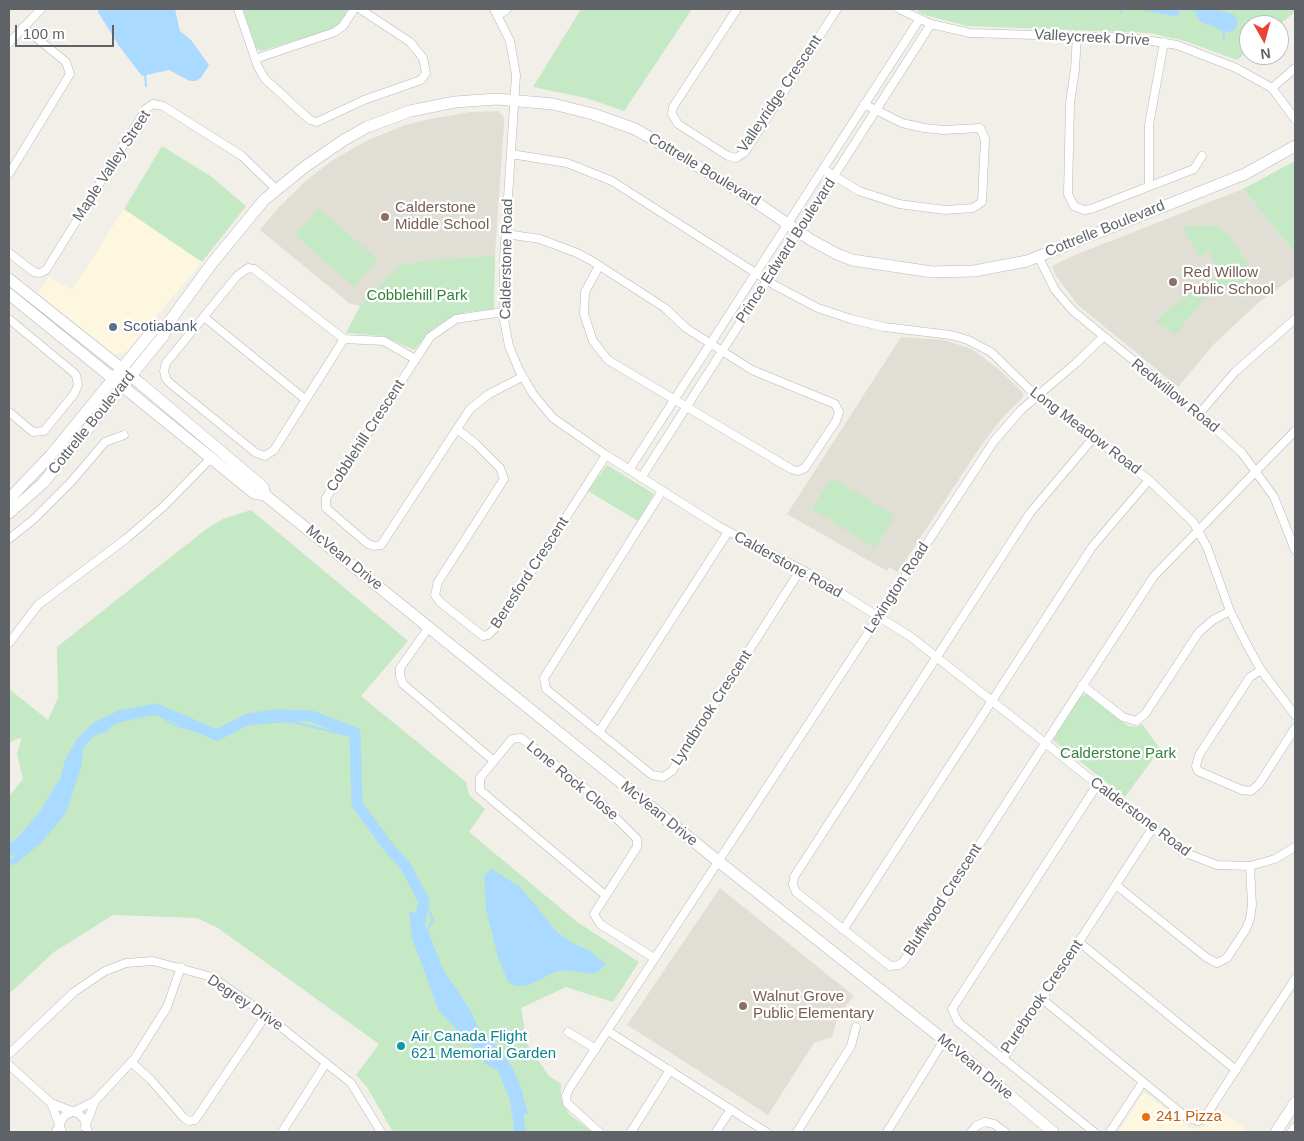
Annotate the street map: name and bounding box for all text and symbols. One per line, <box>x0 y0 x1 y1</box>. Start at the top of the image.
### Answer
scale bar <box>18 15 116 47</box>
north arrow <box>1239 15 1289 65</box>
text: 100 m <box>23 25 65 42</box>
street label: Valleycreek Drive <box>1034 26 1150 50</box>
street label: Valleyridge Crescent <box>734 32 826 156</box>
text: N <box>1260 45 1272 62</box>
street label: Maple Valley Street <box>69 107 155 225</box>
street label: Cottrelle Boulevard <box>645 129 763 211</box>
street label: Prince Edward Boulevard <box>732 175 840 327</box>
street label: Cottrelle Boulevard <box>1042 197 1168 261</box>
street label: Calderstone Road <box>497 198 517 320</box>
place label: Calderstone Middle School <box>395 199 489 234</box>
marker: Calderstone Middle School <box>379 211 391 223</box>
place label: Red Willow Public School <box>1183 264 1274 299</box>
marker: Red Willow Public School <box>1167 276 1179 288</box>
park label: Cobblehill Park <box>367 287 467 305</box>
place label: Scotiabank <box>123 318 197 336</box>
marker: Scotiabank <box>107 321 119 333</box>
street label: Redwillow Road <box>1128 355 1222 437</box>
street label: Cottrelle Boulevard <box>45 368 139 478</box>
street label: Cobblehill Crescent <box>323 377 409 495</box>
street label: Long Meadow Road <box>1026 383 1144 479</box>
street label: Beresford Crescent <box>487 514 573 632</box>
street label: McVean Drive <box>302 522 386 594</box>
street label: Calderstone Road <box>731 528 845 602</box>
street label: Lexington Road <box>861 539 933 637</box>
street label: Lyndbrook Crescent <box>668 647 756 769</box>
street label: Lone Rock Close <box>522 737 622 825</box>
park label: Calderstone Park <box>1060 745 1176 763</box>
street label: Calderstone Road <box>1086 773 1194 861</box>
street label: McVean Drive <box>617 778 701 850</box>
street label: Bluffwood Crescent <box>900 841 986 959</box>
street label: Purebrook Crescent <box>997 937 1087 1057</box>
street label: Degrey Drive <box>204 971 286 1035</box>
place label: Walnut Grove Public Elementary <box>753 988 874 1023</box>
marker: Walnut Grove Public Elementary <box>737 1000 749 1012</box>
place label: Air Canada Flight 621 Memorial Garden <box>411 1028 556 1063</box>
street label: McVean Drive <box>933 1030 1017 1104</box>
marker: Air Canada Flight 621 Memorial Garden <box>395 1040 407 1052</box>
place label: 241 Pizza <box>1156 1108 1222 1126</box>
marker: 241 Pizza <box>1140 1111 1152 1123</box>

